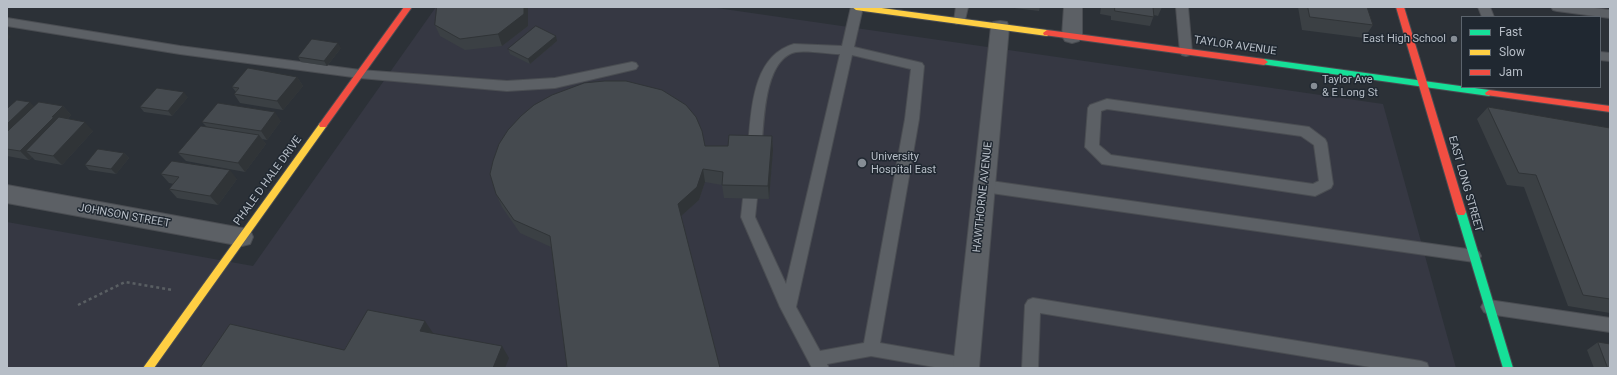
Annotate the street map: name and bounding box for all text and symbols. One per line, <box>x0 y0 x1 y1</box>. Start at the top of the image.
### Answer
legend <box>1461 16 1601 88</box>
text: Fast <box>1499 25 1522 39</box>
place label: East High School <box>1363 32 1446 46</box>
street label: TAYLOR AVENUE <box>1193 34 1277 58</box>
marker: East High School <box>1449 34 1459 44</box>
text: Slow <box>1499 45 1525 59</box>
text: Jam <box>1499 65 1523 79</box>
place label: Taylor Ave & E Long St <box>1322 73 1378 99</box>
marker: Taylor Ave & E Long St <box>1309 81 1319 91</box>
street label: PHALE D HALE DRIVE <box>231 134 305 228</box>
street label: EAST LONG STREET <box>1445 134 1485 234</box>
street label: HAWTHORNE AVENUE <box>971 141 995 253</box>
place label: University Hospital East <box>871 150 936 176</box>
marker: University Hospital East <box>856 157 868 169</box>
street label: JOHNSON STREET <box>77 201 171 231</box>

